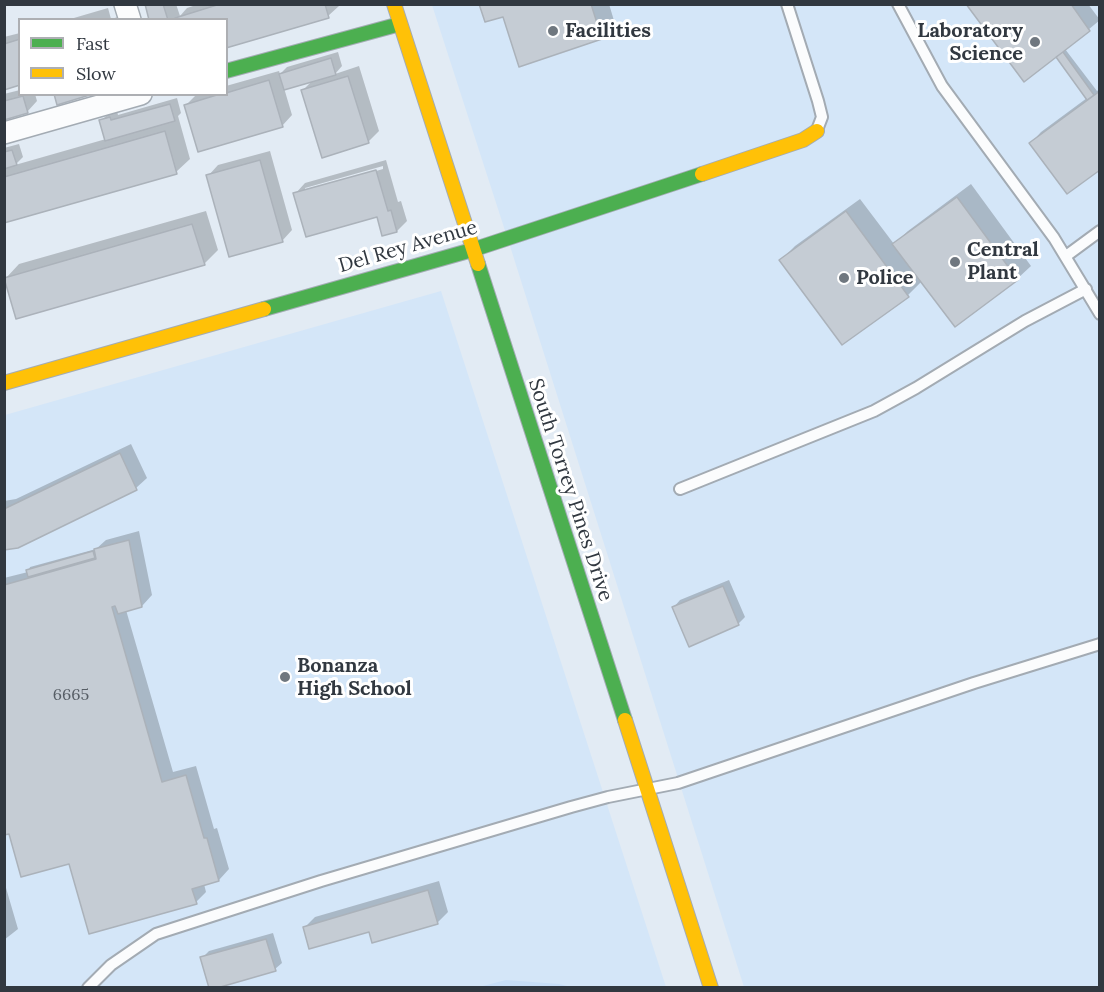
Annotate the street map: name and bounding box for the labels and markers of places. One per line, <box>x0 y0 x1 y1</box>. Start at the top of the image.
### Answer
place label: Facilities <box>565 19 651 43</box>
place label: Laboratory Science <box>917 19 1023 66</box>
marker: Facilities <box>546 24 560 38</box>
marker: Laboratory Science <box>1028 35 1042 49</box>
place label: Central Plant <box>967 238 1039 285</box>
marker: Central Plant <box>948 255 962 269</box>
place label: Police <box>856 266 914 290</box>
marker: Police <box>837 271 851 285</box>
place label: Bonanza High School <box>297 654 412 701</box>
marker: Bonanza High School <box>278 670 292 684</box>

